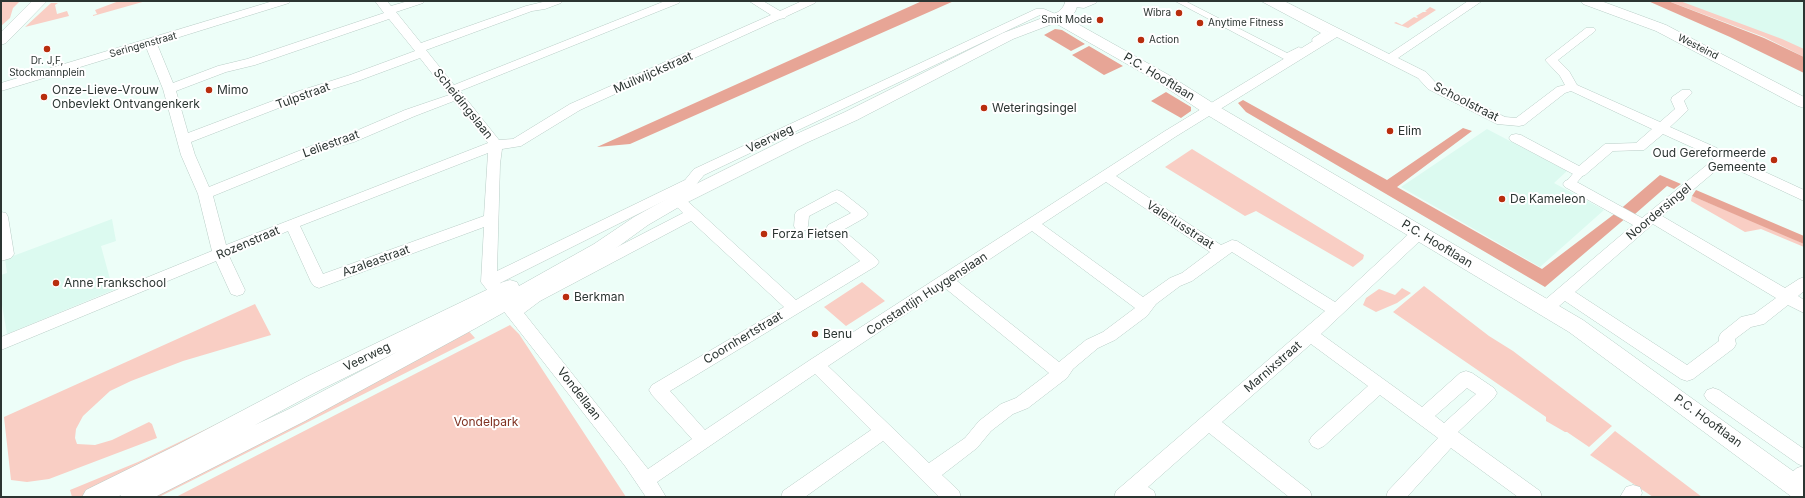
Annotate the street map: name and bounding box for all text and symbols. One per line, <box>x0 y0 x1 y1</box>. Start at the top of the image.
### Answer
place label: Wibra <box>1143 7 1171 19</box>
marker: Wibra <box>1174 8 1184 18</box>
place label: Smit Mode <box>1041 14 1092 26</box>
marker: Smit Mode <box>1095 15 1105 25</box>
place label: Anytime Fitness <box>1208 17 1283 29</box>
marker: Anytime Fitness <box>1195 18 1205 28</box>
street label: Seringenstraat <box>108 30 178 60</box>
street label: Westeind <box>1676 32 1720 62</box>
place label: Action <box>1149 34 1179 46</box>
marker: Action <box>1136 35 1146 45</box>
marker: Dr. J,F, Stockmannplein <box>42 44 52 54</box>
street label: Muilwijckstraat <box>611 49 695 97</box>
street label: P.C. Hooftlaan <box>1121 50 1197 104</box>
place label: Dr. J,F, Stockmannplein <box>9 55 85 78</box>
street label: Scheidingslaan <box>430 66 496 142</box>
street label: Schoolstraat <box>1431 79 1501 125</box>
street label: Tulpstraat <box>274 80 332 112</box>
place label: Onze-Lieve-Vrouw Onbevlekt Ontvangenkerk <box>52 83 200 111</box>
place label: Mimo <box>217 83 248 97</box>
marker: Mimo <box>204 85 214 95</box>
marker: Onze-Lieve-Vrouw Onbevlekt Ontvangenkerk <box>39 92 49 102</box>
place label: Weteringsingel <box>992 101 1077 115</box>
marker: Weteringsingel <box>979 103 989 113</box>
street label: Veerweg <box>744 122 796 156</box>
place label: Elim <box>1398 124 1422 138</box>
marker: Elim <box>1385 126 1395 136</box>
street label: Leliestraat <box>301 127 361 161</box>
place label: Oud Gereformeerde Gemeente <box>1653 146 1766 174</box>
marker: Oud Gereformeerde Gemeente <box>1769 155 1779 165</box>
street label: Noordersingel <box>1624 181 1694 243</box>
place label: De Kameleon <box>1510 192 1586 206</box>
marker: De Kameleon <box>1497 194 1507 204</box>
street label: Valeriusstraat <box>1144 198 1216 252</box>
street label: P.C. Hooftlaan <box>1399 217 1475 271</box>
street label: Rozenstraat <box>214 223 282 263</box>
place label: Forza Fietsen <box>772 227 848 241</box>
marker: Forza Fietsen <box>759 229 769 239</box>
street label: Azaleastraat <box>340 242 412 280</box>
street label: Constantijn Huygenslaan <box>864 250 990 338</box>
place label: Anne Frankschool <box>64 276 166 290</box>
marker: Anne Frankschool <box>51 278 61 288</box>
place label: Berkman <box>574 290 624 304</box>
marker: Berkman <box>561 292 571 302</box>
street label: Coornhertstraat <box>701 309 785 367</box>
place label: Benu <box>823 327 852 341</box>
marker: Benu <box>810 329 820 339</box>
street label: Marnixstraat <box>1241 338 1305 396</box>
street label: Veerweg <box>341 340 393 374</box>
street label: Vondellaan <box>554 365 604 423</box>
street label: P.C. Hooftlaan <box>1671 392 1745 450</box>
park label: Vondelpark <box>454 415 518 429</box>

